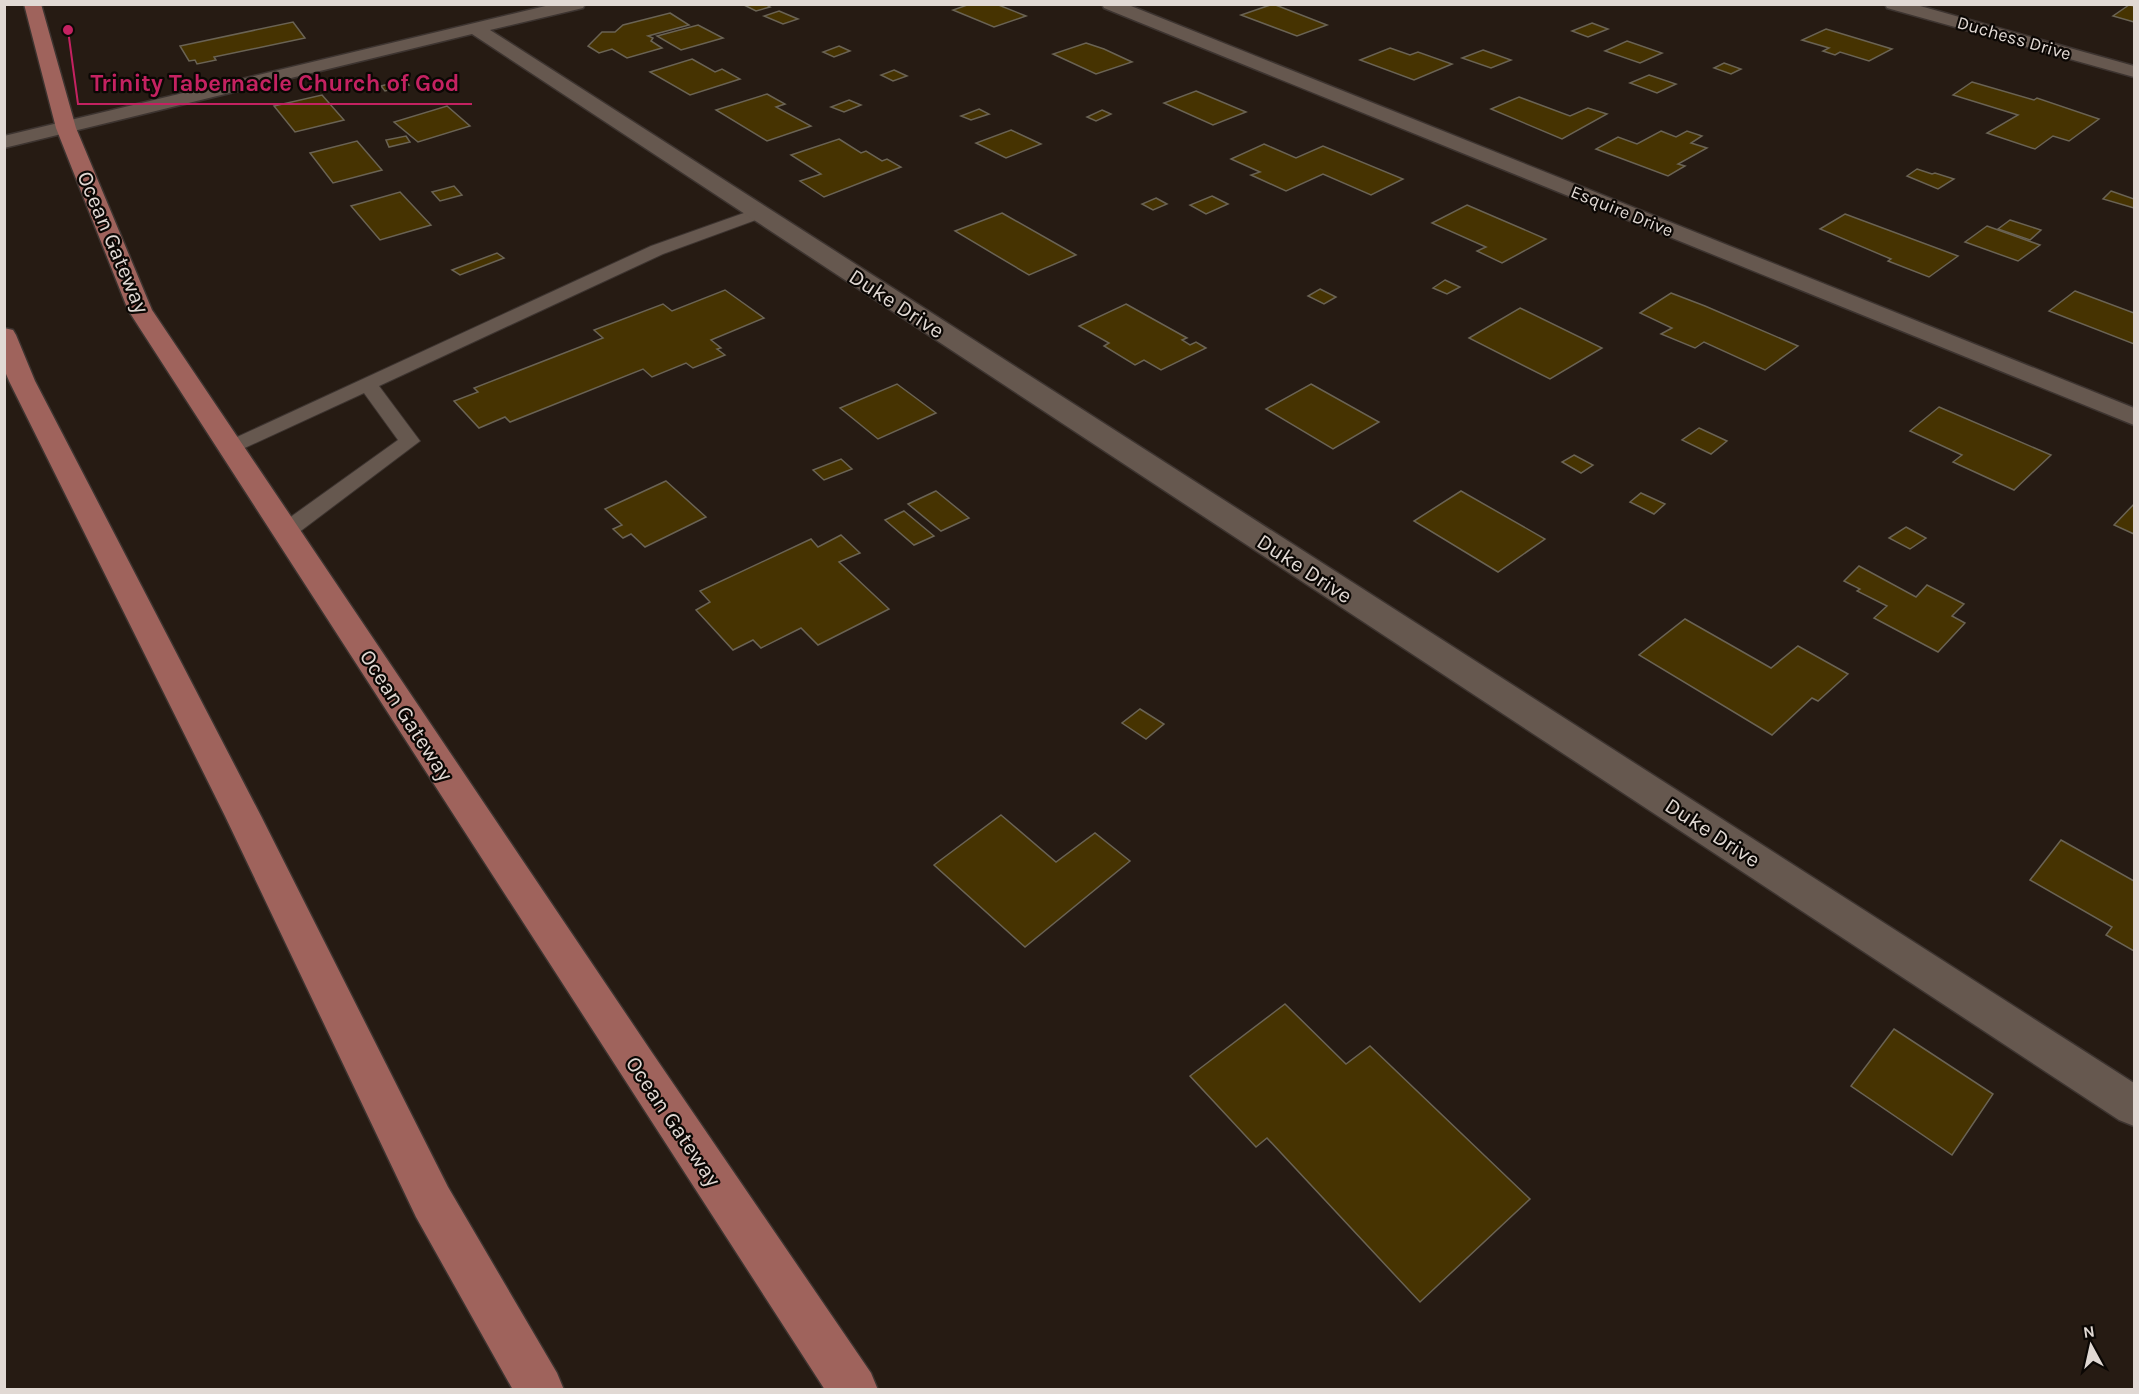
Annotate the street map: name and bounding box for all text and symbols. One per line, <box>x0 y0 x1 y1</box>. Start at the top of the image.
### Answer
street label: Duchess Drive <box>1955 11 2073 65</box>
callout: Trinity Tabernacle Church of God <box>78 62 472 104</box>
text: Trinity Tabernacle Church of God <box>90 69 460 97</box>
street label: Ocean Gateway <box>71 168 155 317</box>
street label: Esquire Drive <box>1568 180 1676 242</box>
street label: Duke Drive <box>844 263 949 344</box>
street label: Duke Drive <box>1252 528 1357 609</box>
street label: Ocean Gateway <box>354 645 458 786</box>
street label: Duke Drive <box>1660 792 1765 873</box>
street label: Ocean Gateway <box>620 1051 726 1192</box>
north arrow <box>2061 1316 2121 1376</box>
text: N <box>2082 1321 2096 1342</box>

